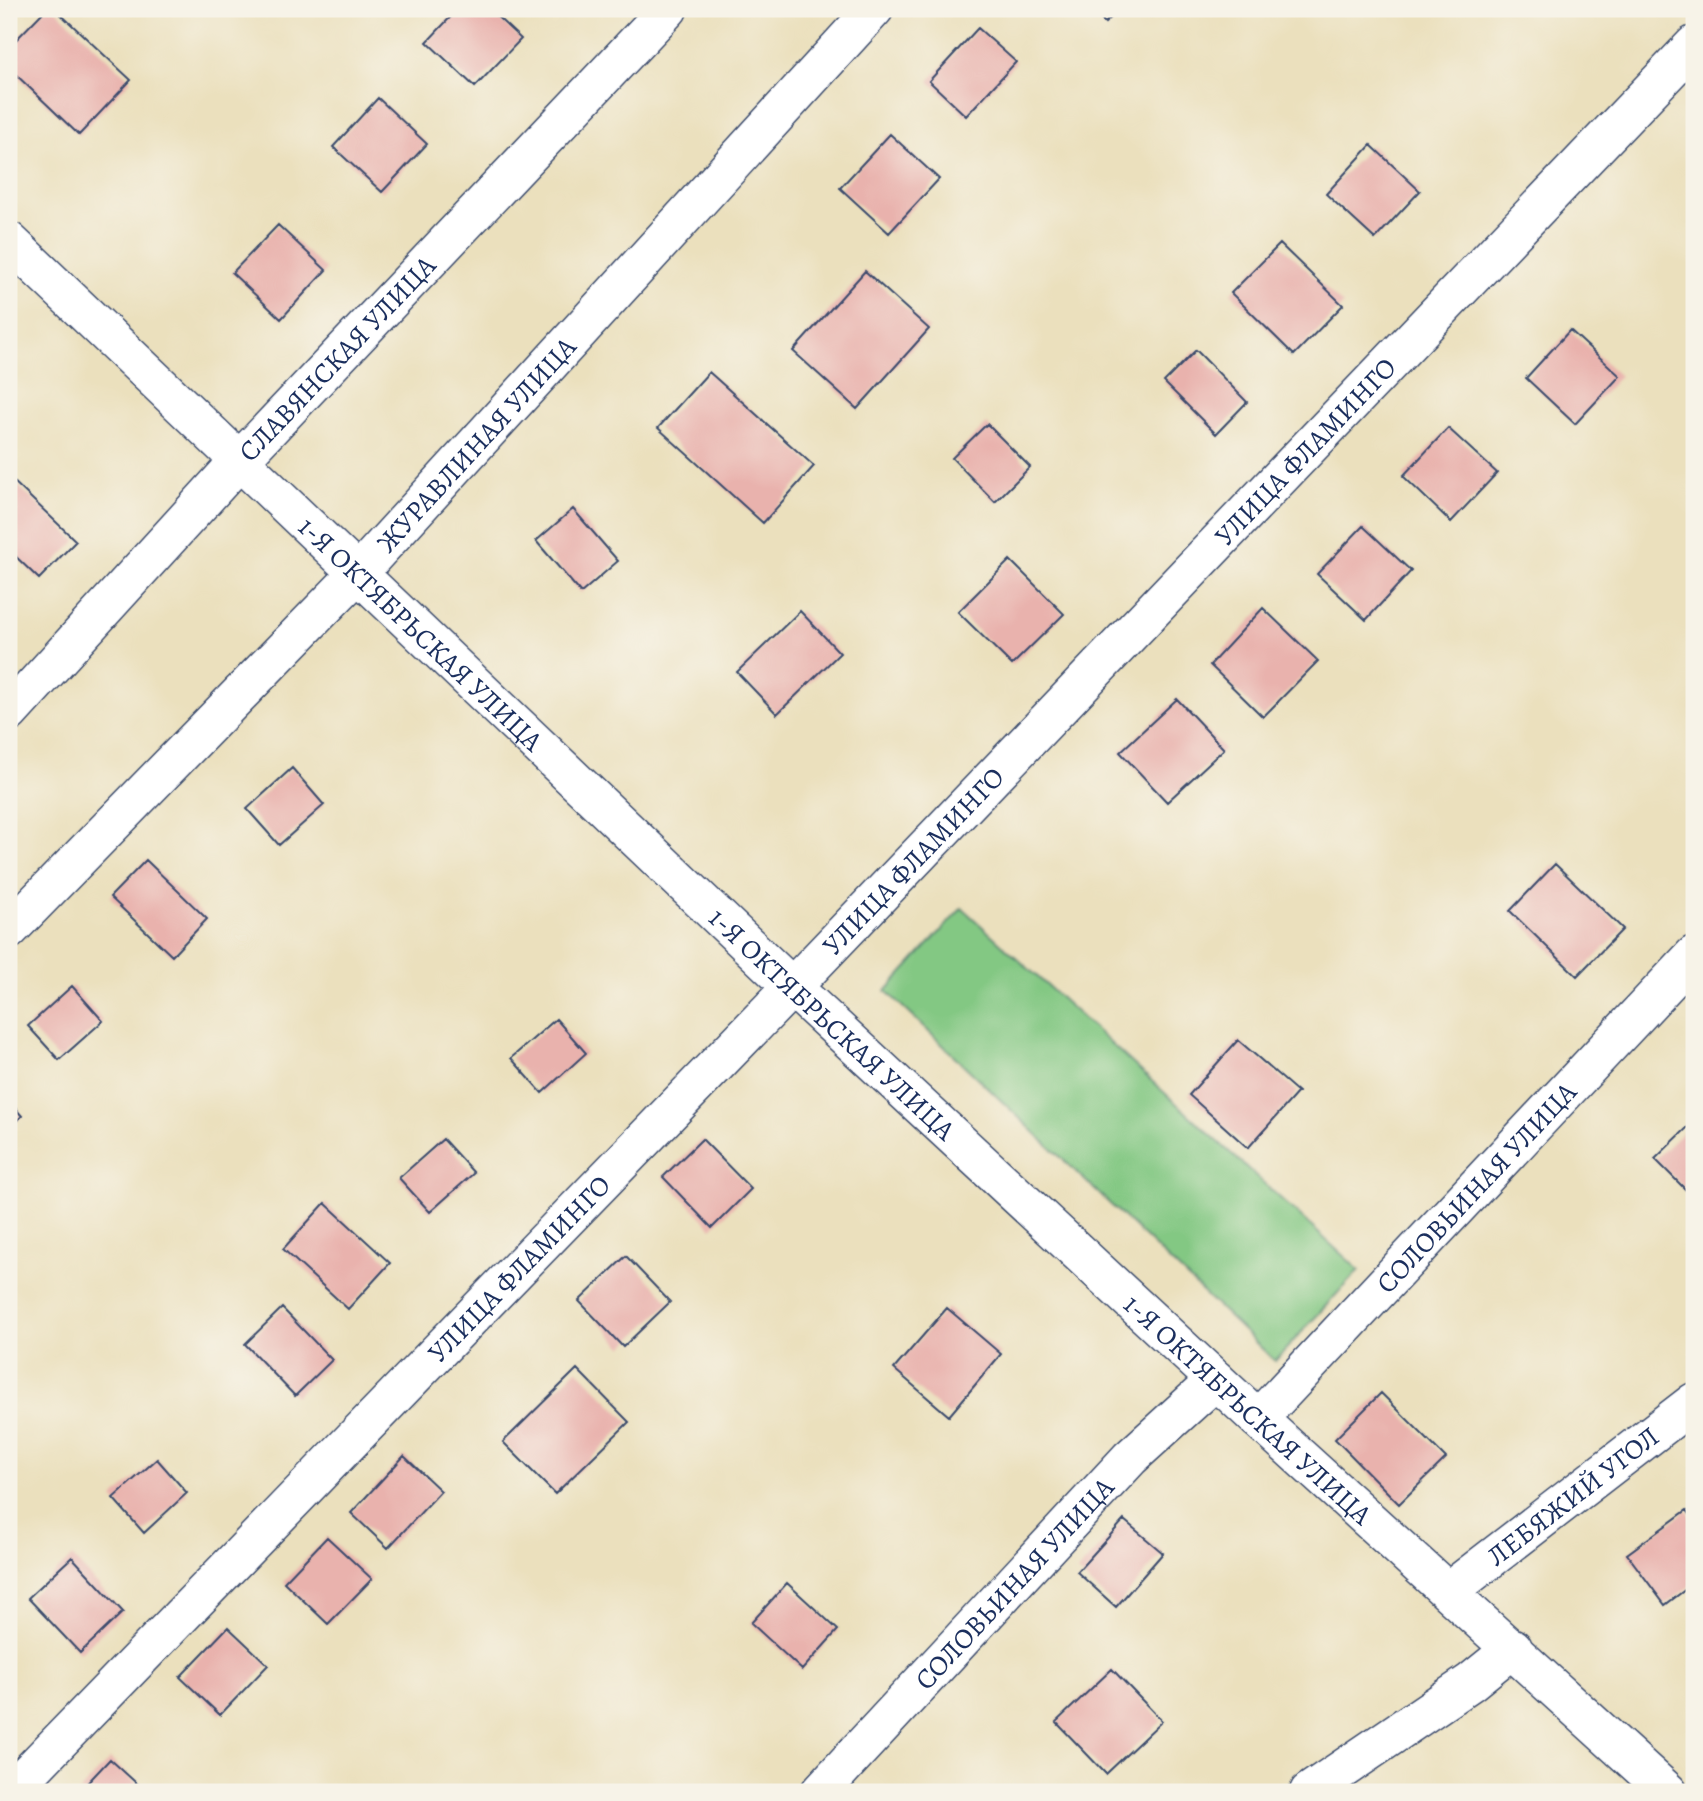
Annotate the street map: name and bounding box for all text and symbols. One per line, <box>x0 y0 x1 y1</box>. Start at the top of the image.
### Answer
street label: СЛАВЯНСКАЯ УЛИЦА <box>230 247 445 470</box>
street label: ЖУРАВЛИНАЯ УЛИЦА <box>368 328 585 561</box>
street label: УЛИЦА ФЛАМИНГО <box>1206 349 1405 555</box>
street label: 1-Я ОКТЯБРЬСКАЯ УЛИЦА <box>290 508 551 760</box>
street label: УЛИЦА ФЛАМИНГО <box>814 759 1013 964</box>
street label: 1-Я ОКТЯБРЬСКАЯ УЛИЦА <box>700 900 964 1150</box>
street label: СОЛОВЬИНАЯ УЛИЦА <box>1368 1073 1586 1302</box>
street label: УЛИЦА ФЛАМИНГО <box>419 1167 619 1371</box>
street label: 1-Я ОКТЯБРЬСКАЯ УЛИЦА <box>1115 1286 1380 1534</box>
street label: ЛЕБЯЖИЙ УГОЛ <box>1479 1418 1667 1575</box>
street label: СОЛОВЬИНАЯ УЛИЦА <box>906 1469 1123 1698</box>

